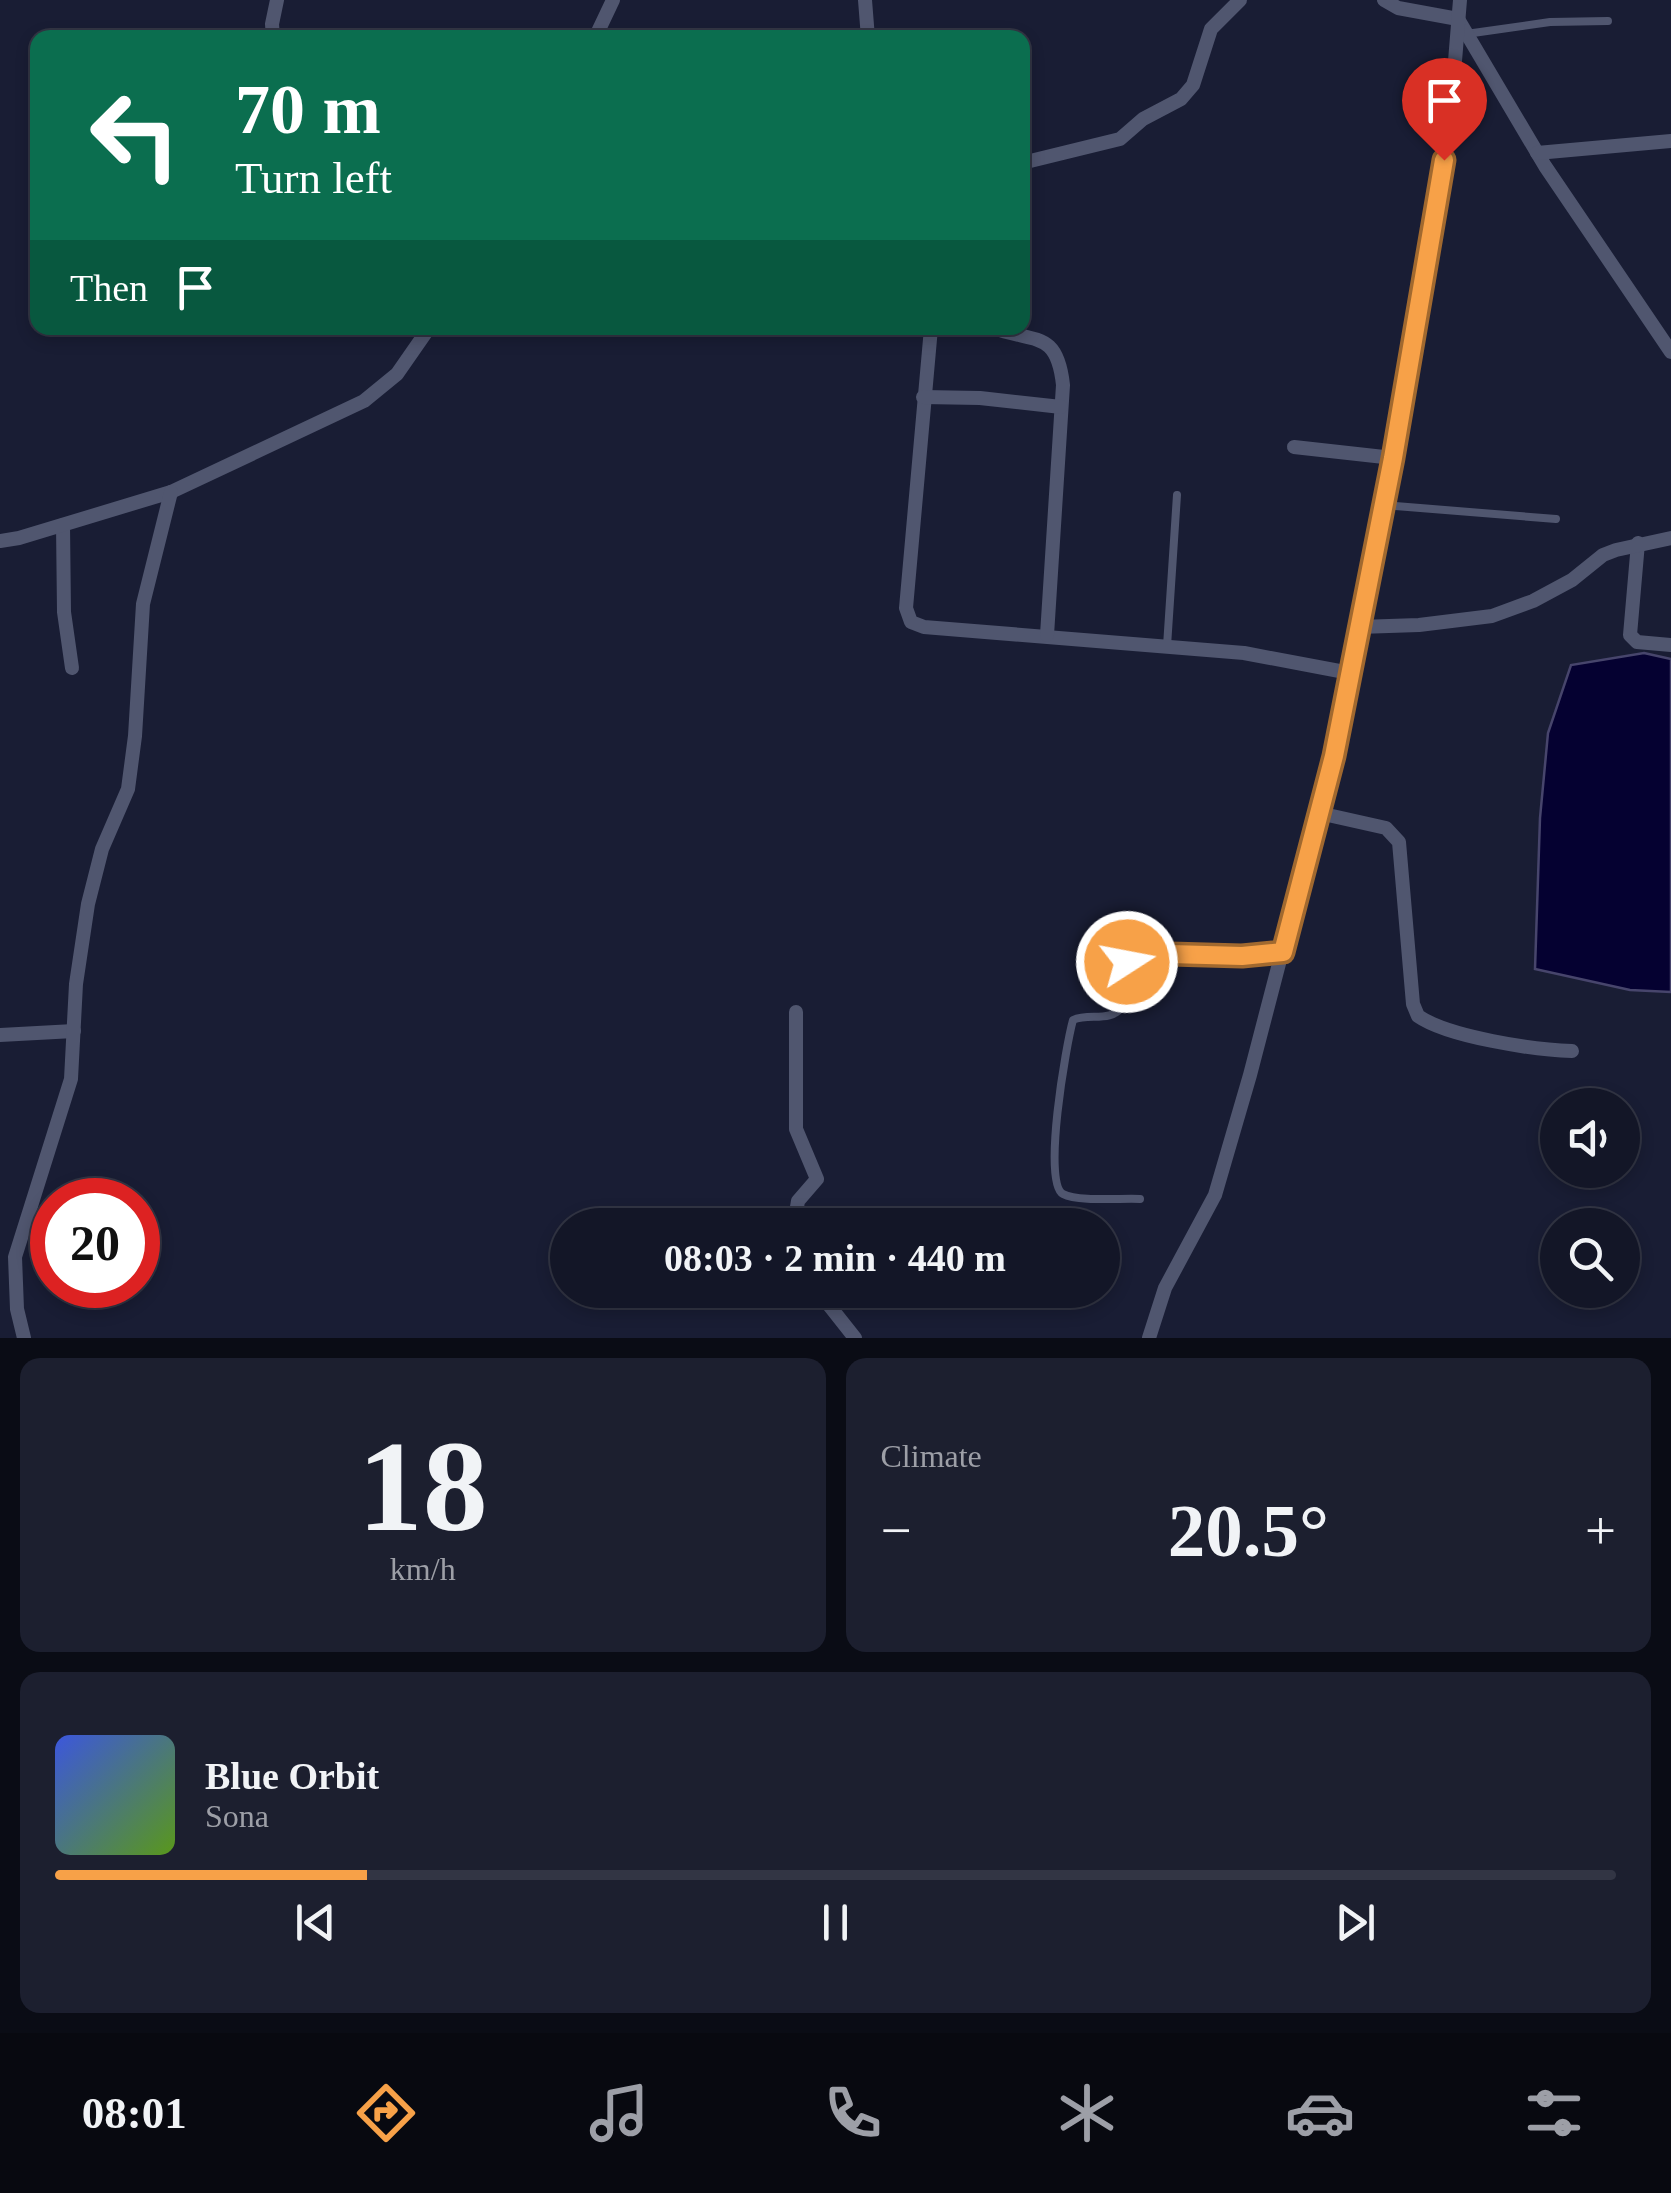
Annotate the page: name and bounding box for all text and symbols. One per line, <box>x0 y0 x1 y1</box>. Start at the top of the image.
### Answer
pin <box>1402 58 1487 161</box>
icon: left <box>70 70 200 200</box>
text: 70 m <box>235 71 381 148</box>
icon: arrive <box>1417 73 1472 128</box>
text: Turn left <box>235 153 392 203</box>
icon: arrive <box>168 260 223 315</box>
text: Then <box>70 267 148 309</box>
position arrow <box>1075 910 1179 1014</box>
map controls <box>1540 1088 1640 1308</box>
button: sound <box>1540 1088 1640 1188</box>
speed limit sign: 20 <box>30 1178 160 1308</box>
button: search <box>1540 1208 1640 1308</box>
text: 08:03 · 2 min · 440 m <box>664 1237 1006 1279</box>
text: 18 <box>358 1414 488 1558</box>
text: Climate <box>881 1438 982 1474</box>
text: 20.5° <box>1168 1489 1329 1572</box>
text: − <box>881 1500 912 1561</box>
text: + <box>1585 1500 1616 1561</box>
text: km/h <box>390 1551 456 1587</box>
text: Blue Orbit <box>205 1755 379 1797</box>
text: Sona <box>205 1798 269 1834</box>
icon: previous <box>288 1895 343 1950</box>
icon: pause <box>808 1895 863 1950</box>
icon: next <box>1328 1895 1383 1950</box>
icon: directions <box>351 2078 421 2148</box>
icon: music <box>584 2078 654 2148</box>
icon: phone <box>818 2078 888 2148</box>
icon: climate <box>1052 2078 1122 2148</box>
icon: car <box>1285 2078 1355 2148</box>
icon: filters <box>1519 2078 1589 2148</box>
text: 08:01 <box>82 2088 187 2138</box>

